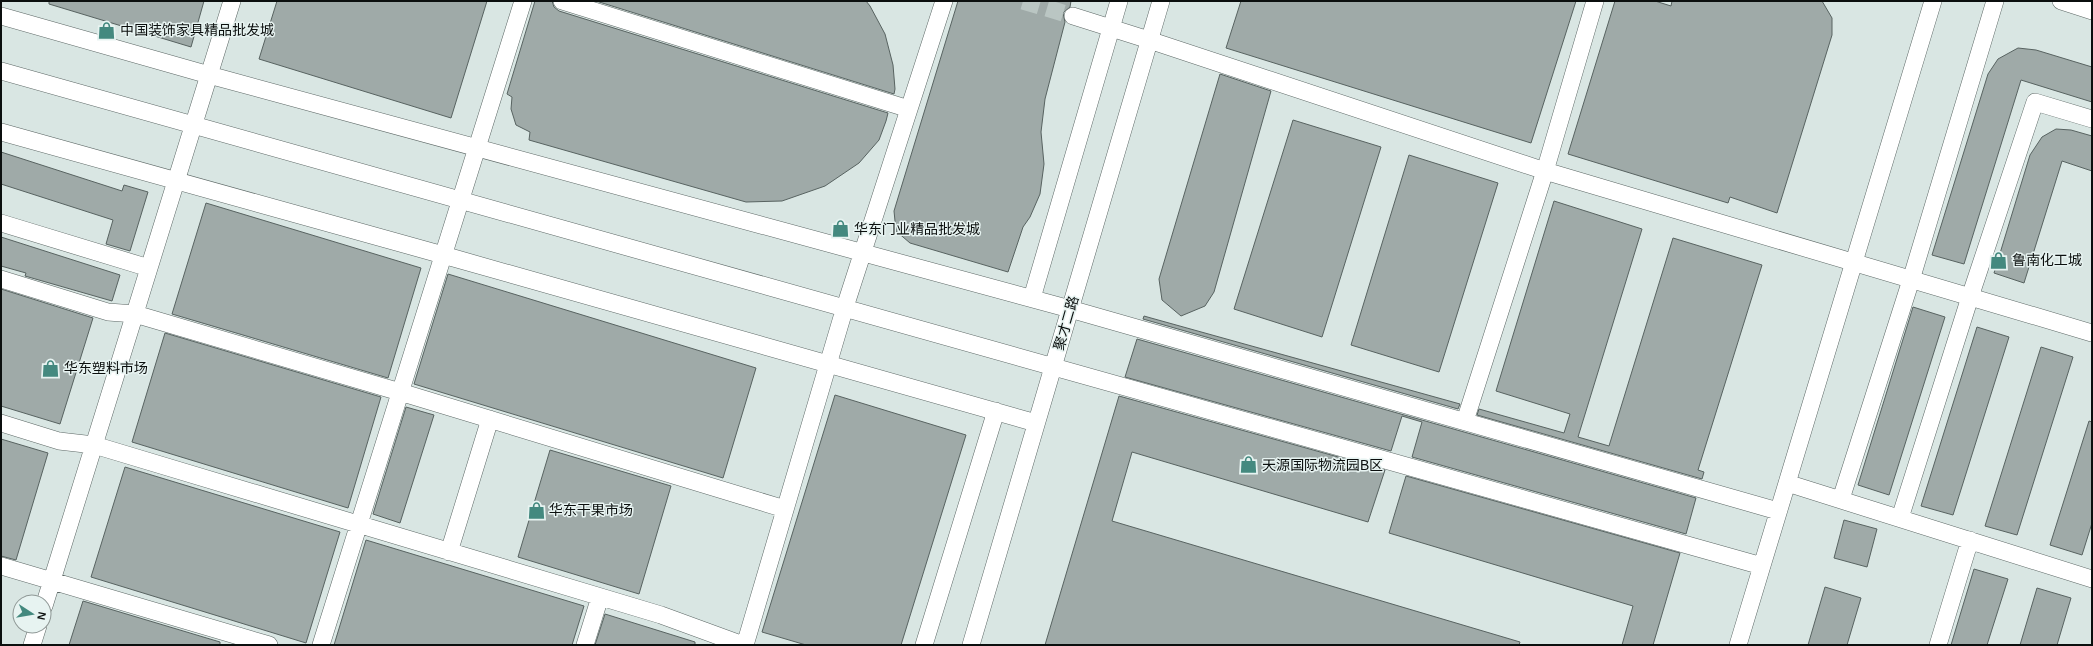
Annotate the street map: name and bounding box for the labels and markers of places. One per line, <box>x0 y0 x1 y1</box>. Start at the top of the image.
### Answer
shop icon: 中国装饰家具精品批发城 <box>97 20 117 40</box>
place label: 中国装饰家具精品批发城 <box>120 22 274 38</box>
shop icon: 华东门业精品批发城 <box>831 219 851 239</box>
place label: 华东门业精品批发城 <box>854 221 980 237</box>
shop icon: 鲁南化工城 <box>1989 250 2009 270</box>
place label: 鲁南化工城 <box>2012 252 2082 268</box>
shop icon: 华东塑料市场 <box>41 358 61 378</box>
place label: 华东塑料市场 <box>64 360 148 376</box>
shop icon: 天源国际物流园B区 <box>1239 455 1259 475</box>
place label: 天源国际物流园B区 <box>1262 457 1383 473</box>
shop icon: 华东干果市场 <box>526 500 546 520</box>
place label: 华东干果市场 <box>549 502 633 518</box>

